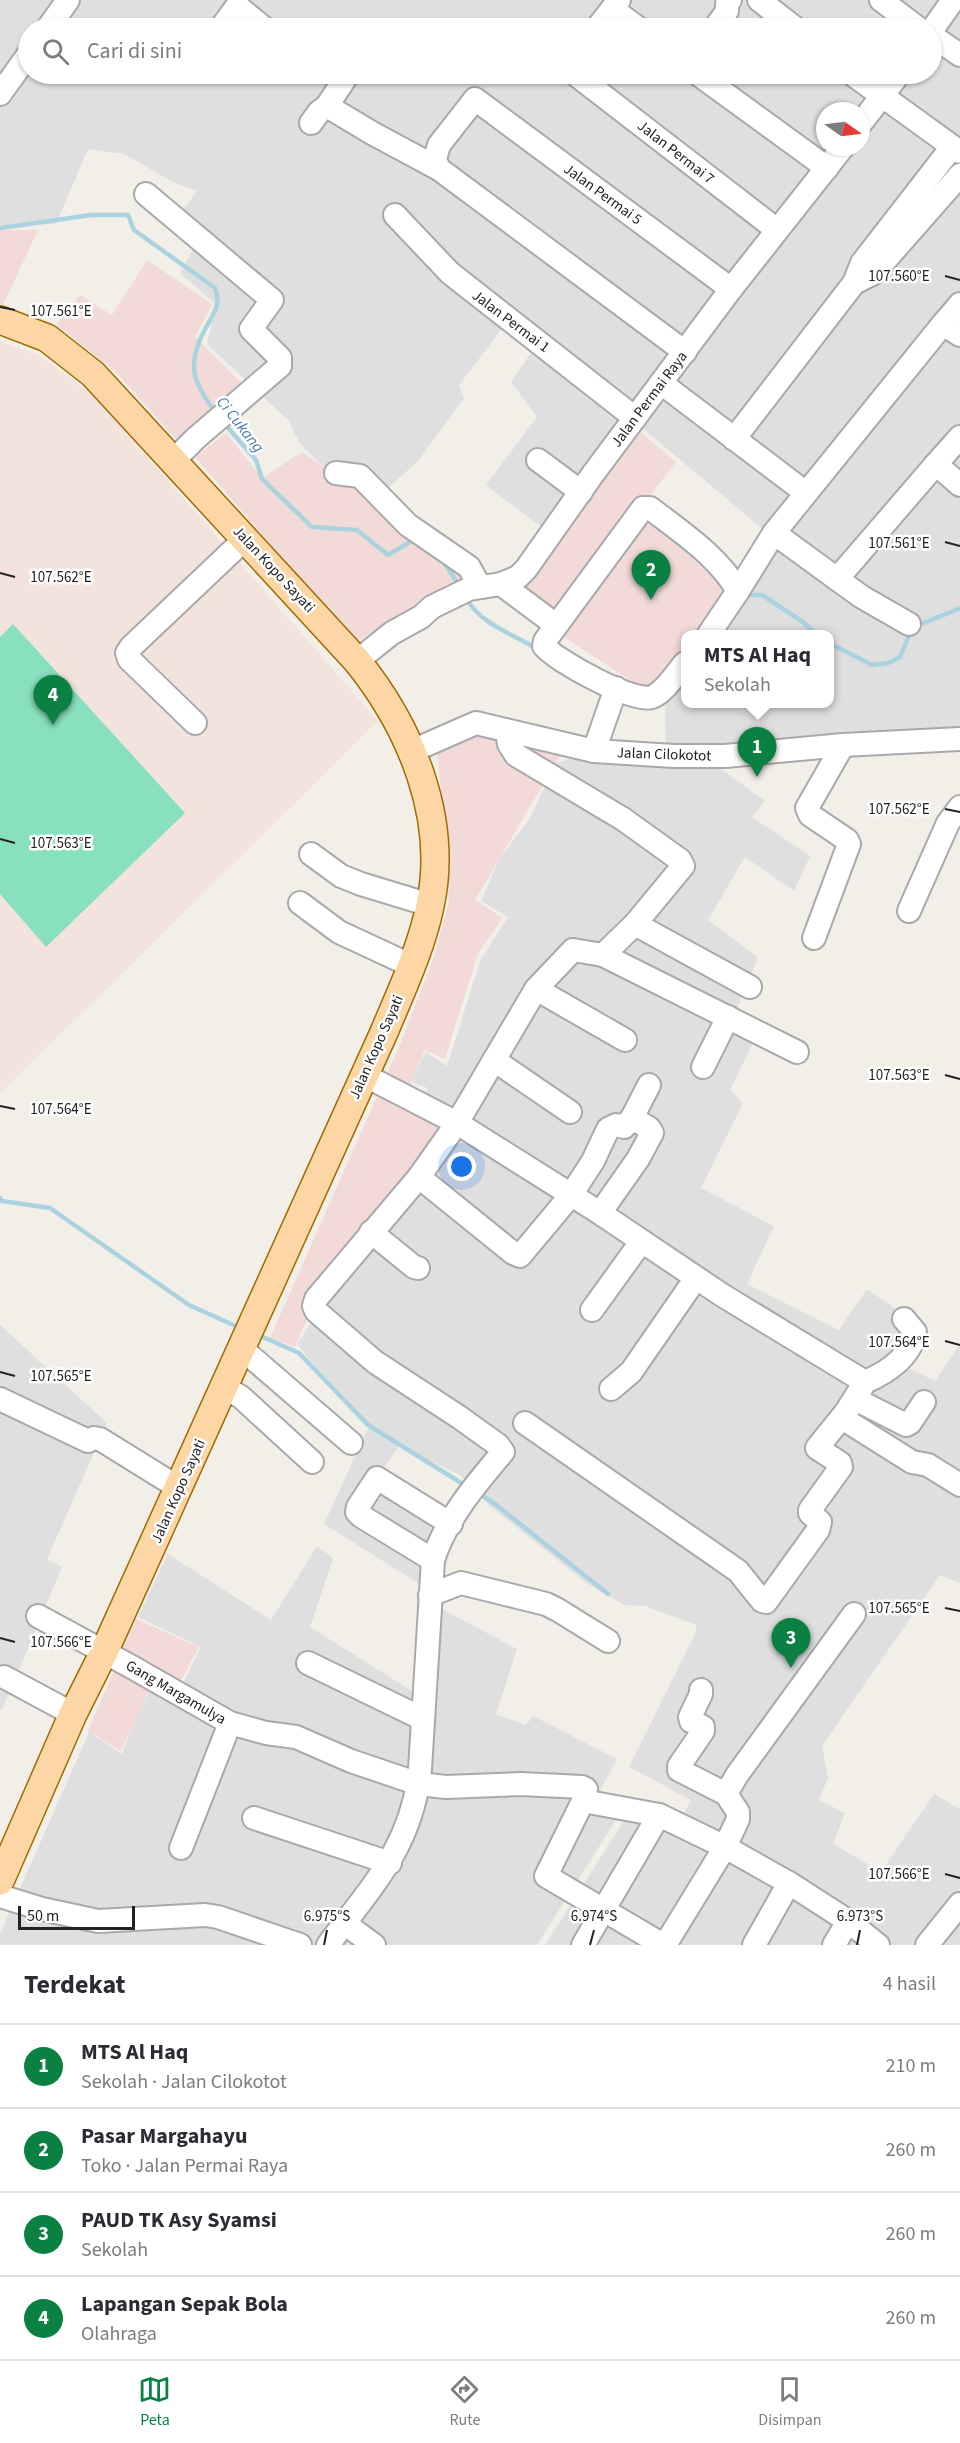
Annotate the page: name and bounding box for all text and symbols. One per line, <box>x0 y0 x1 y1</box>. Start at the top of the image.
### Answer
search box <box>18 18 942 84</box>
icon: search <box>39 35 72 68</box>
text: Cari di sini <box>87 35 182 67</box>
north arrow <box>816 102 870 156</box>
street label: Jalan Permai 7 <box>633 116 719 189</box>
street label: Jalan Permai 5 <box>559 159 646 230</box>
text: 107.560°E <box>868 266 930 287</box>
street label: Jalan Permai 1 <box>468 285 554 358</box>
text: 107.561°E <box>30 301 92 322</box>
street label: Jalan Permai Raya <box>606 347 692 452</box>
water label: Ci Cukang <box>211 392 269 457</box>
street label: Jalan Kopo Sayati <box>228 521 319 617</box>
text: 107.561°E <box>868 533 930 554</box>
pin: 2 <box>632 550 670 600</box>
text: 107.562°E <box>30 567 92 588</box>
popup <box>681 630 834 708</box>
text: MTS Al Haq <box>704 639 811 671</box>
text: Sekolah <box>704 671 771 699</box>
pin: 4 <box>34 676 72 725</box>
pin: 1 <box>738 728 777 777</box>
street label: Jalan Cilokotot <box>616 742 712 767</box>
text: 107.562°E <box>868 799 930 820</box>
text: 107.563°E <box>30 833 92 854</box>
street label: Jalan Kopo Sayati <box>344 992 409 1103</box>
text: 107.563°E <box>868 1065 930 1086</box>
text: 107.564°E <box>30 1099 92 1120</box>
your location <box>447 1152 476 1181</box>
text: 107.564°E <box>868 1332 930 1353</box>
text: 107.565°E <box>30 1366 92 1387</box>
street label: Jalan Kopo Sayati <box>146 1436 211 1547</box>
text: 107.565°E <box>868 1598 930 1619</box>
pin: 3 <box>772 1618 810 1668</box>
text: 107.566°E <box>30 1632 92 1653</box>
street label: Gang Margamulya <box>122 1655 230 1730</box>
text: 107.566°E <box>868 1864 930 1885</box>
scale bar <box>18 1903 135 1930</box>
text: 50 m <box>27 1905 59 1927</box>
text: 6.975°S <box>304 1906 350 1927</box>
text: 6.974°S <box>571 1906 617 1927</box>
text: 6.973°S <box>837 1906 883 1927</box>
text: Terdekat <box>24 1966 126 2003</box>
text: 4 hasil <box>883 1970 936 1998</box>
text: MTS Al Haq <box>81 2036 188 2068</box>
text: 1 <box>38 2052 49 2080</box>
text: 210 m <box>886 2052 936 2080</box>
text: Sekolah · Jalan Cilokotot <box>81 2068 287 2096</box>
text: Pasar Margahayu <box>81 2120 247 2152</box>
text: 2 <box>38 2136 49 2164</box>
text: 260 m <box>886 2136 936 2164</box>
text: Toko · Jalan Permai Raya <box>81 2152 288 2180</box>
text: PAUD TK Asy Syamsi <box>81 2204 277 2236</box>
text: 3 <box>38 2220 49 2248</box>
text: 260 m <box>886 2220 936 2248</box>
text: Sekolah <box>81 2236 148 2264</box>
text: Lapangan Sepak Bola <box>81 2288 288 2320</box>
text: 4 <box>38 2304 49 2332</box>
text: 260 m <box>886 2304 936 2332</box>
text: Olahraga <box>81 2320 157 2348</box>
tab: Peta <box>138 2373 171 2431</box>
tab: Rute <box>448 2373 481 2431</box>
tab: Disimpan <box>758 2373 822 2431</box>

